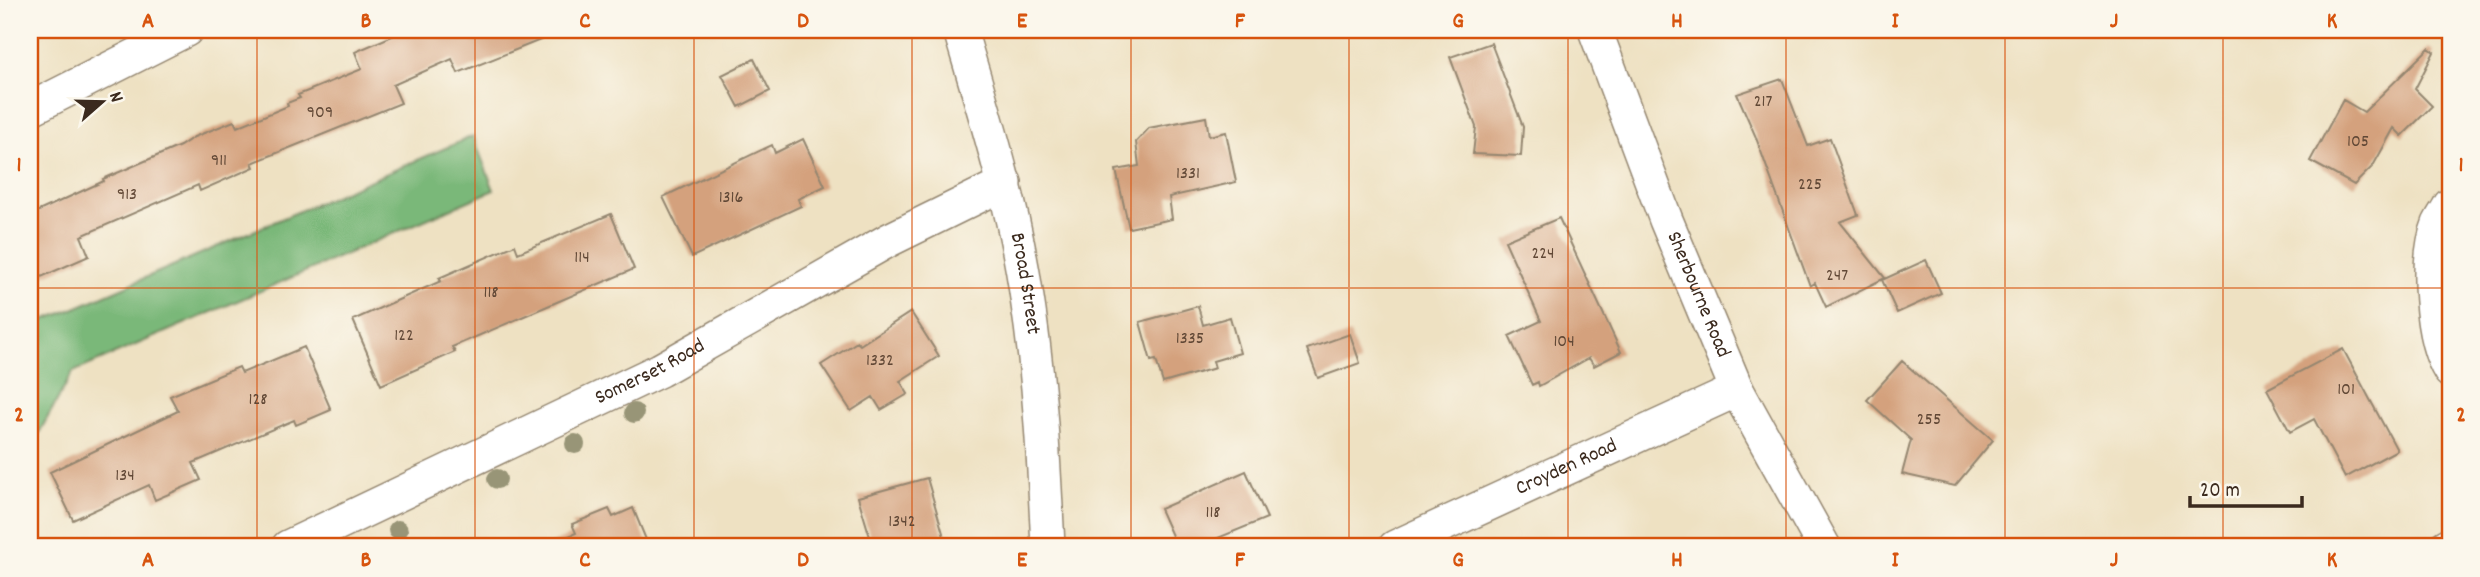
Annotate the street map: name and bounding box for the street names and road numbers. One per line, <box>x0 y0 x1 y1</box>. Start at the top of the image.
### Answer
street label: Sherbourne Road <box>1658 227 1737 363</box>
street label: Broad Street <box>1001 230 1047 337</box>
street label: Somerset Road <box>590 332 711 414</box>
street label: Croyden Road <box>1511 432 1623 505</box>

